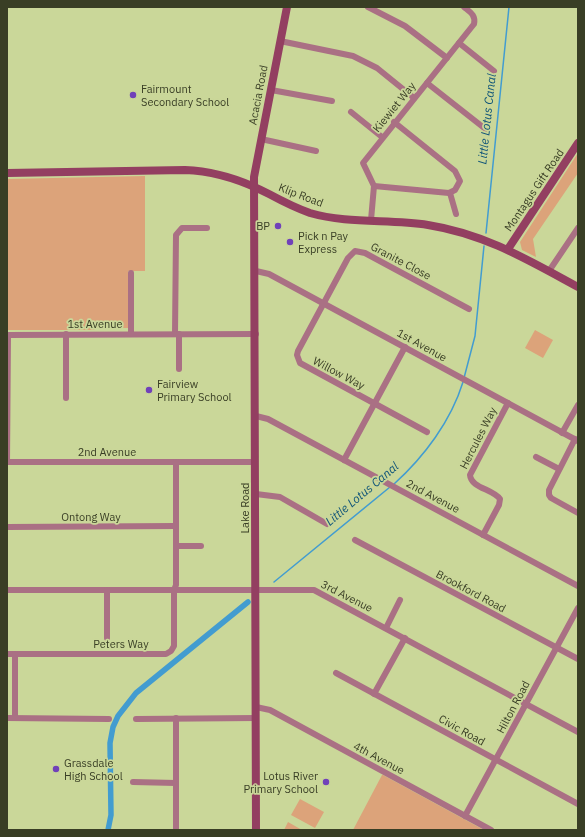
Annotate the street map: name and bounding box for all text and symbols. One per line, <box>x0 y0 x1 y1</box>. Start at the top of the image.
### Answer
street label: Acacia Road <box>245 64 271 126</box>
water label: Little Lotus Canal <box>474 72 499 165</box>
street label: Kiewiet Way <box>370 79 419 135</box>
place label: Fairmount Secondary School <box>141 82 229 109</box>
marker: Fairmount Secondary School <box>128 90 138 100</box>
street label: Montagus Gift Road <box>501 146 567 234</box>
street label: Klip Road <box>277 180 325 210</box>
place label: BP <box>256 219 270 233</box>
marker: BP <box>273 221 283 231</box>
place label: Pick n Pay Express <box>298 229 349 256</box>
marker: Pick n Pay Express <box>285 237 295 247</box>
street label: Granite Close <box>368 239 434 283</box>
street label: 1st Avenue <box>67 317 123 331</box>
street label: 1st Avenue <box>395 326 449 364</box>
street label: Willow Way <box>311 354 368 393</box>
place label: Fairview Primary School <box>157 377 232 404</box>
marker: Fairview Primary School <box>144 385 154 395</box>
street label: Hercules Way <box>456 404 500 471</box>
street label: 2nd Avenue <box>78 445 136 459</box>
water label: Little Lotus Canal <box>322 458 402 529</box>
street label: 2nd Avenue <box>404 476 462 516</box>
street label: Lake Road <box>238 483 252 533</box>
street label: Ontong Way <box>61 510 121 524</box>
street label: Brookford Road <box>434 567 508 615</box>
street label: 3rd Avenue <box>319 577 375 615</box>
street label: Peters Way <box>93 637 149 651</box>
street label: Hilton Road <box>493 678 533 736</box>
street label: Civic Road <box>436 711 488 749</box>
street label: 4th Avenue <box>351 739 407 777</box>
place label: Grassdale High School <box>64 756 123 783</box>
marker: Grassdale High School <box>51 764 61 774</box>
place label: Lotus River Primary School <box>243 769 318 796</box>
marker: Lotus River Primary School <box>321 777 331 787</box>

